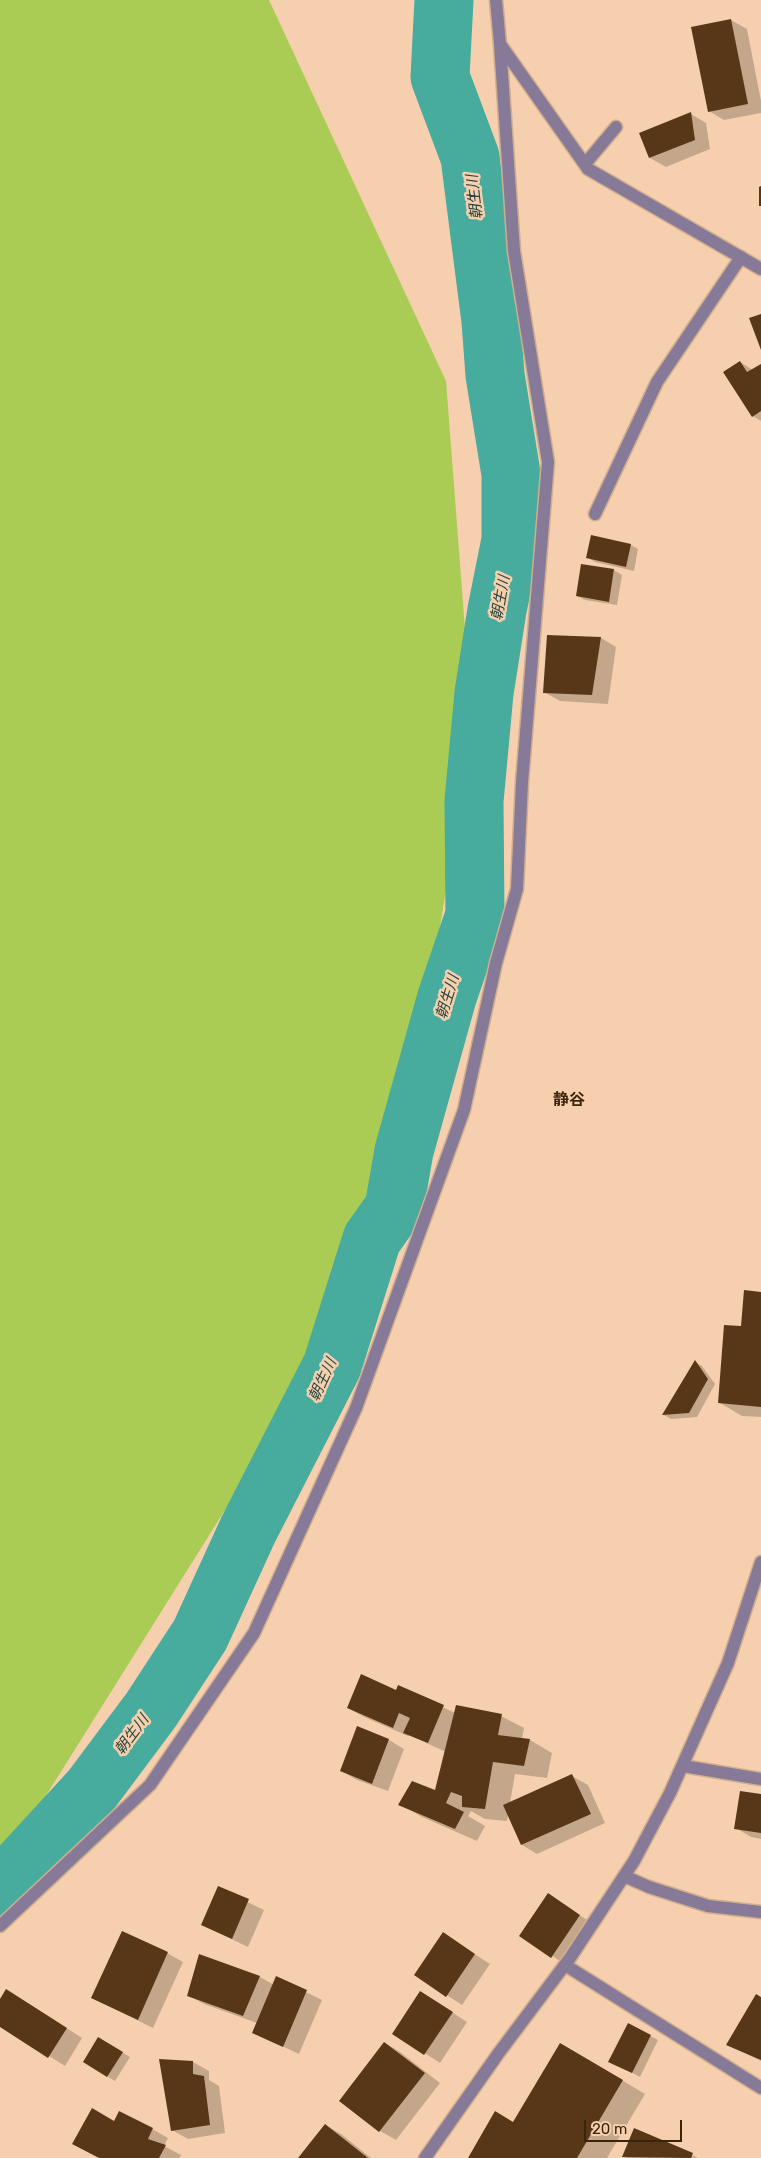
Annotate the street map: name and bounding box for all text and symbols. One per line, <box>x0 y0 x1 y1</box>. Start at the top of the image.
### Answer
water label: 朝生川 <box>463 174 487 220</box>
water label: 朝生川 <box>488 574 514 622</box>
water label: 朝生川 <box>433 973 463 1021</box>
district label: 静谷 <box>553 1090 585 1110</box>
water label: 朝生川 <box>305 1356 341 1404</box>
water label: 朝生川 <box>111 1712 153 1758</box>
scale bar <box>586 2110 684 2142</box>
text: 20 m <box>592 2120 627 2138</box>

